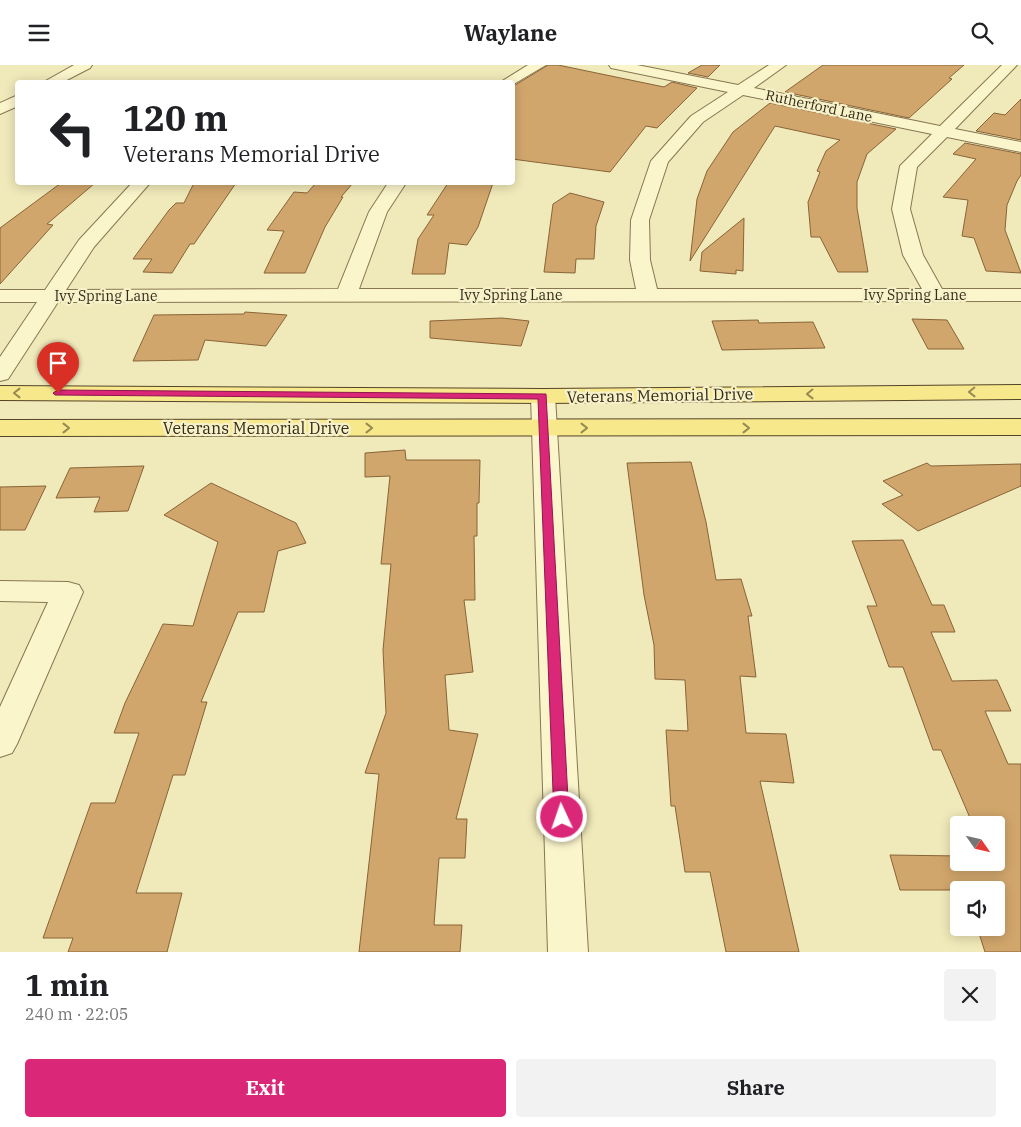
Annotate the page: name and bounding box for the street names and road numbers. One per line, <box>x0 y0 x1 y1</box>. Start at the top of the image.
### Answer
street label: Rutherford Lane <box>764 86 874 126</box>
street label: Ivy Spring Lane <box>460 286 562 304</box>
street label: Ivy Spring Lane <box>864 286 966 304</box>
street label: Ivy Spring Lane <box>55 287 157 305</box>
street label: Veterans Memorial Drive <box>566 383 754 407</box>
street label: Veterans Memorial Drive <box>163 418 349 438</box>

